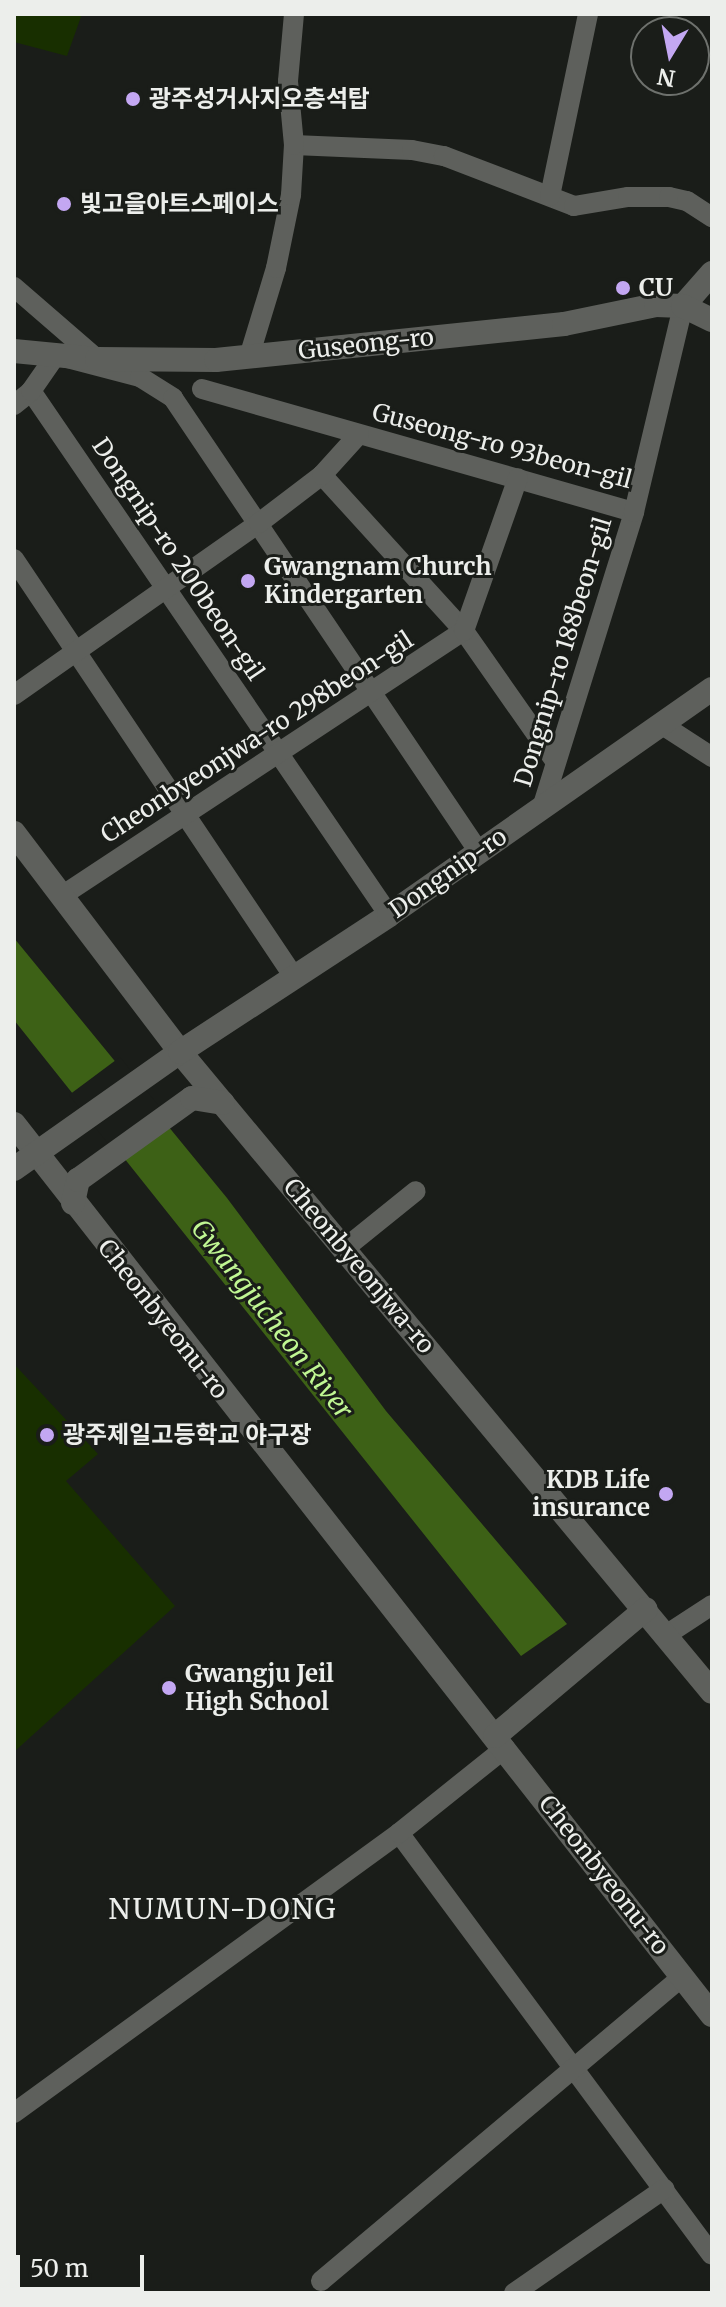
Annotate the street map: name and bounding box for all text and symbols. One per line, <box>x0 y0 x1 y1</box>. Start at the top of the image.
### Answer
north arrow <box>630 16 710 96</box>
text: N <box>655 62 677 93</box>
place label: 광주성거사지오층석탑 <box>149 85 370 113</box>
marker: 광주성거사지오층석탑 <box>124 90 142 108</box>
place label: 빛고을아트스페이스 <box>80 190 279 218</box>
marker: 빛고을아트스페이스 <box>55 195 73 213</box>
place label: CU <box>639 274 673 302</box>
marker: CU <box>614 279 632 297</box>
street label: Guseong-ro <box>297 323 435 365</box>
street label: Guseong-ro 93beon-gil <box>369 397 635 495</box>
street label: Dongnip-ro 200beon-gil <box>86 432 270 686</box>
street label: Dongnip-ro 188beon-gil <box>508 514 618 790</box>
place label: Gwangnam Church Kindergarten <box>264 553 491 609</box>
marker: Gwangnam Church Kindergarten <box>239 572 257 590</box>
street label: Cheonbyeonjwa-ro 298beon-gil <box>96 625 418 849</box>
street label: Dongnip-ro <box>384 822 512 924</box>
street label: Cheonbyeonjwa-ro <box>277 1173 441 1359</box>
water label: Gwangjucheon River <box>185 1213 359 1425</box>
street label: Cheonbyeonu-ro <box>92 1234 234 1404</box>
place label: 광주제일고등학교 야구장 <box>63 1421 312 1449</box>
marker: 광주제일고등학교 야구장 <box>38 1426 56 1444</box>
place label: KDB Life insurance <box>532 1466 650 1522</box>
marker: KDB Life insurance <box>657 1485 675 1503</box>
place label: Gwangju Jeil High School <box>185 1660 334 1716</box>
marker: Gwangju Jeil High School <box>160 1679 178 1697</box>
street label: Cheonbyeonu-ro <box>533 1790 675 1960</box>
district label: NUMUN-DONG <box>109 1892 337 1926</box>
scale bar <box>20 2239 148 2289</box>
text: 50 m <box>30 2253 89 2284</box>

